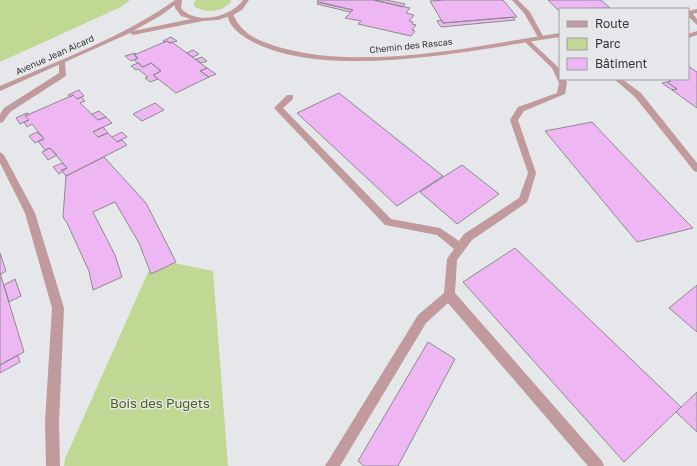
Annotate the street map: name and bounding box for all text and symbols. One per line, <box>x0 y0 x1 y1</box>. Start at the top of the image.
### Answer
legend <box>559 8 689 80</box>
text: Route <box>595 16 629 31</box>
street label: Avenue Jean Aicard <box>14 32 96 77</box>
street label: Chemin des Rascas <box>369 36 453 55</box>
text: Parc <box>595 36 621 51</box>
text: Bâtiment <box>595 56 648 71</box>
park label: Bois des Pugets <box>110 395 210 411</box>

